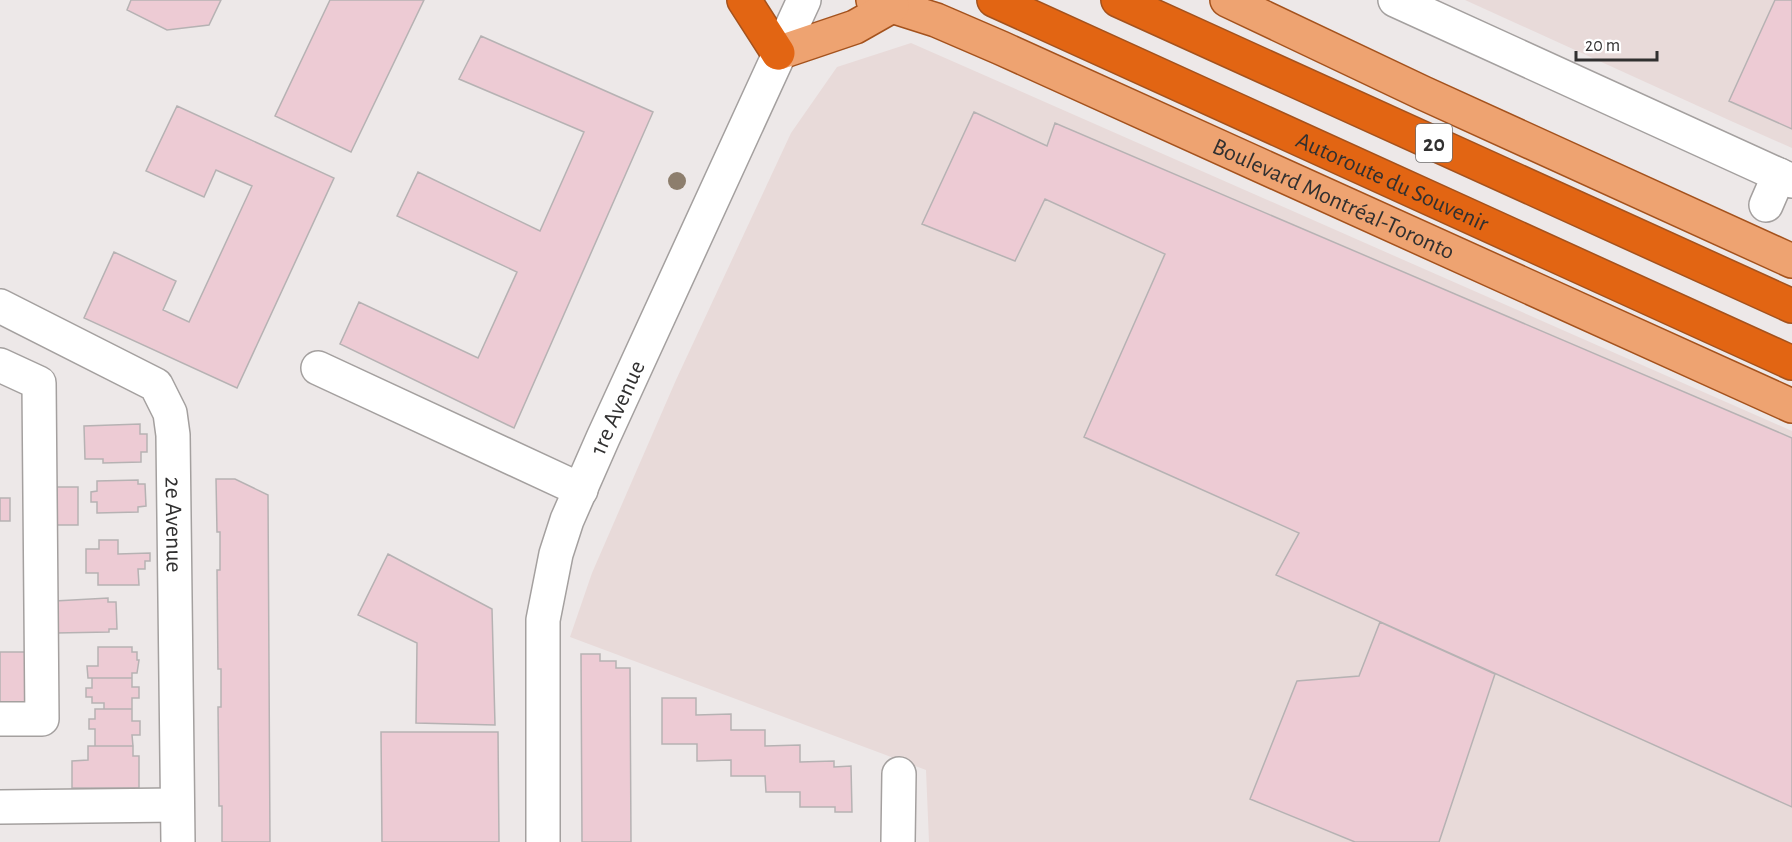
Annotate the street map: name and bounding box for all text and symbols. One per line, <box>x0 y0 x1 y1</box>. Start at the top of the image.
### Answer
scale bar <box>1576 24 1657 62</box>
text: 20 m <box>1585 37 1620 55</box>
road number: 20 <box>1416 124 1452 162</box>
street label: Autoroute du Souvenir <box>1292 128 1492 237</box>
street label: Boulevard Montréal-Toronto <box>1209 134 1458 265</box>
street label: 1re Avenue <box>586 357 650 459</box>
street label: 2e Avenue <box>161 476 186 573</box>

